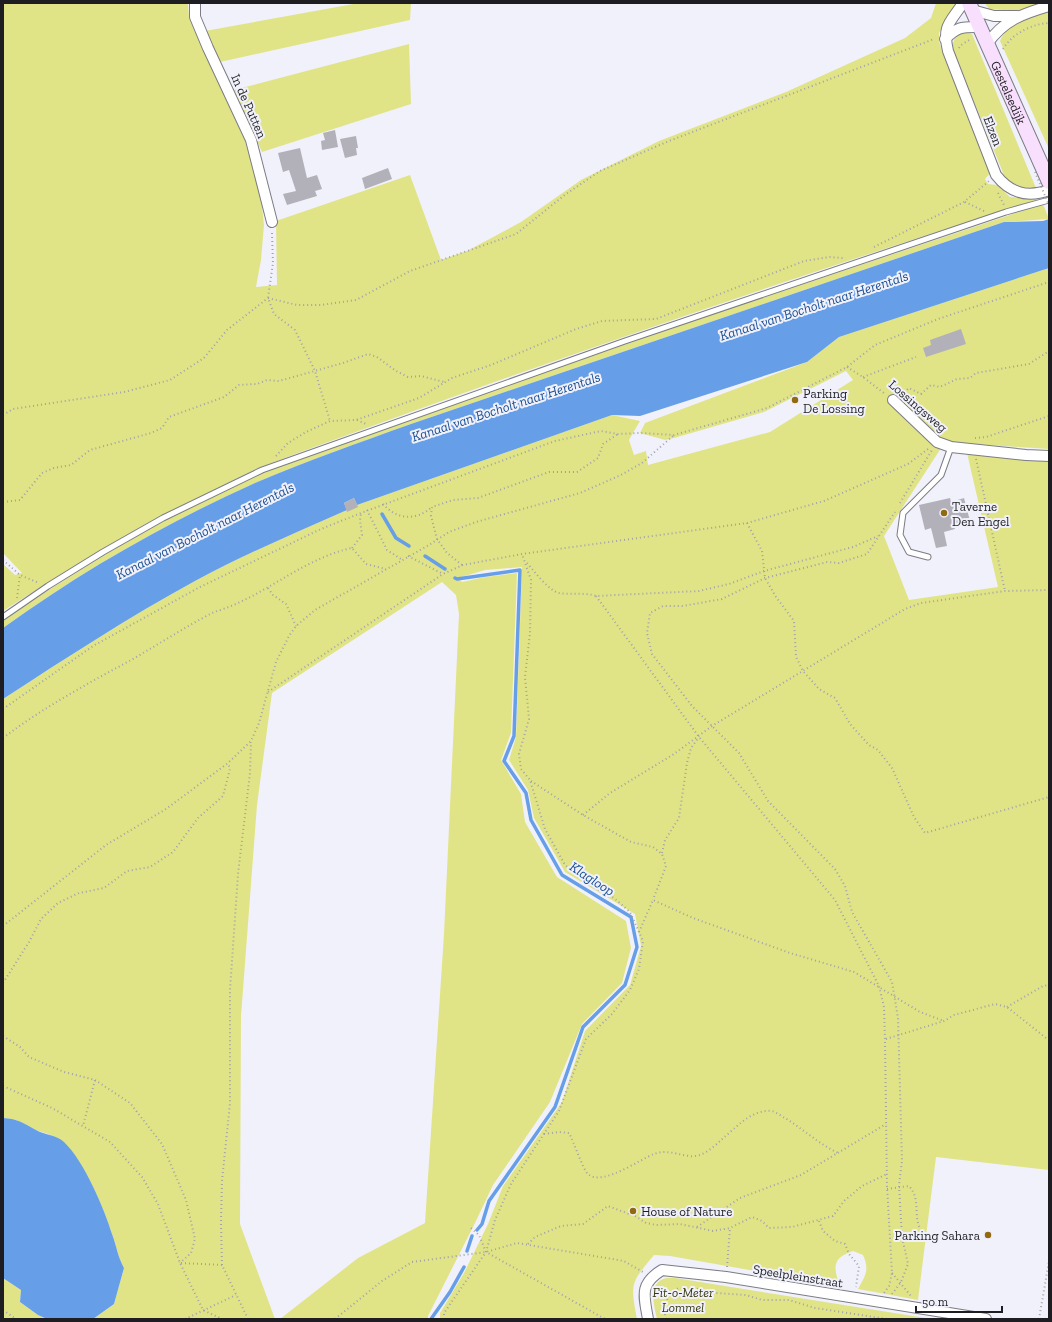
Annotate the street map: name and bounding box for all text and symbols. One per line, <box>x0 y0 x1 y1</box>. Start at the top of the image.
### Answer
street label: Gestelsedijk <box>988 58 1030 127</box>
street label: In de Putten <box>228 72 270 141</box>
street label: Elzen <box>980 114 1006 149</box>
water label: Kanaal van Bocholt naar Herentals <box>717 267 911 345</box>
water label: Kanaal van Bocholt naar Herentals <box>409 368 603 446</box>
street label: Lossingsweg <box>886 377 950 435</box>
place label: Parking De Lossing <box>803 386 865 416</box>
marker: Parking De Lossing <box>790 395 800 405</box>
water label: Kanaal van Bocholt naar Herentals <box>113 478 297 583</box>
place label: Taverne Den Engel <box>952 499 1010 529</box>
marker: Taverne Den Engel <box>939 508 949 518</box>
water label: Klagloop <box>566 858 618 900</box>
place label: House of Nature <box>641 1204 732 1219</box>
marker: House of Nature <box>628 1206 638 1216</box>
place label: Parking Sahara <box>895 1228 981 1243</box>
marker: Parking Sahara <box>983 1230 993 1240</box>
street label: Speelpleinstraat <box>752 1261 844 1291</box>
park label: Fit-o-Meter Lommel <box>653 1285 714 1315</box>
scale bar <box>916 1288 1002 1314</box>
text: 50 m <box>922 1295 949 1309</box>

